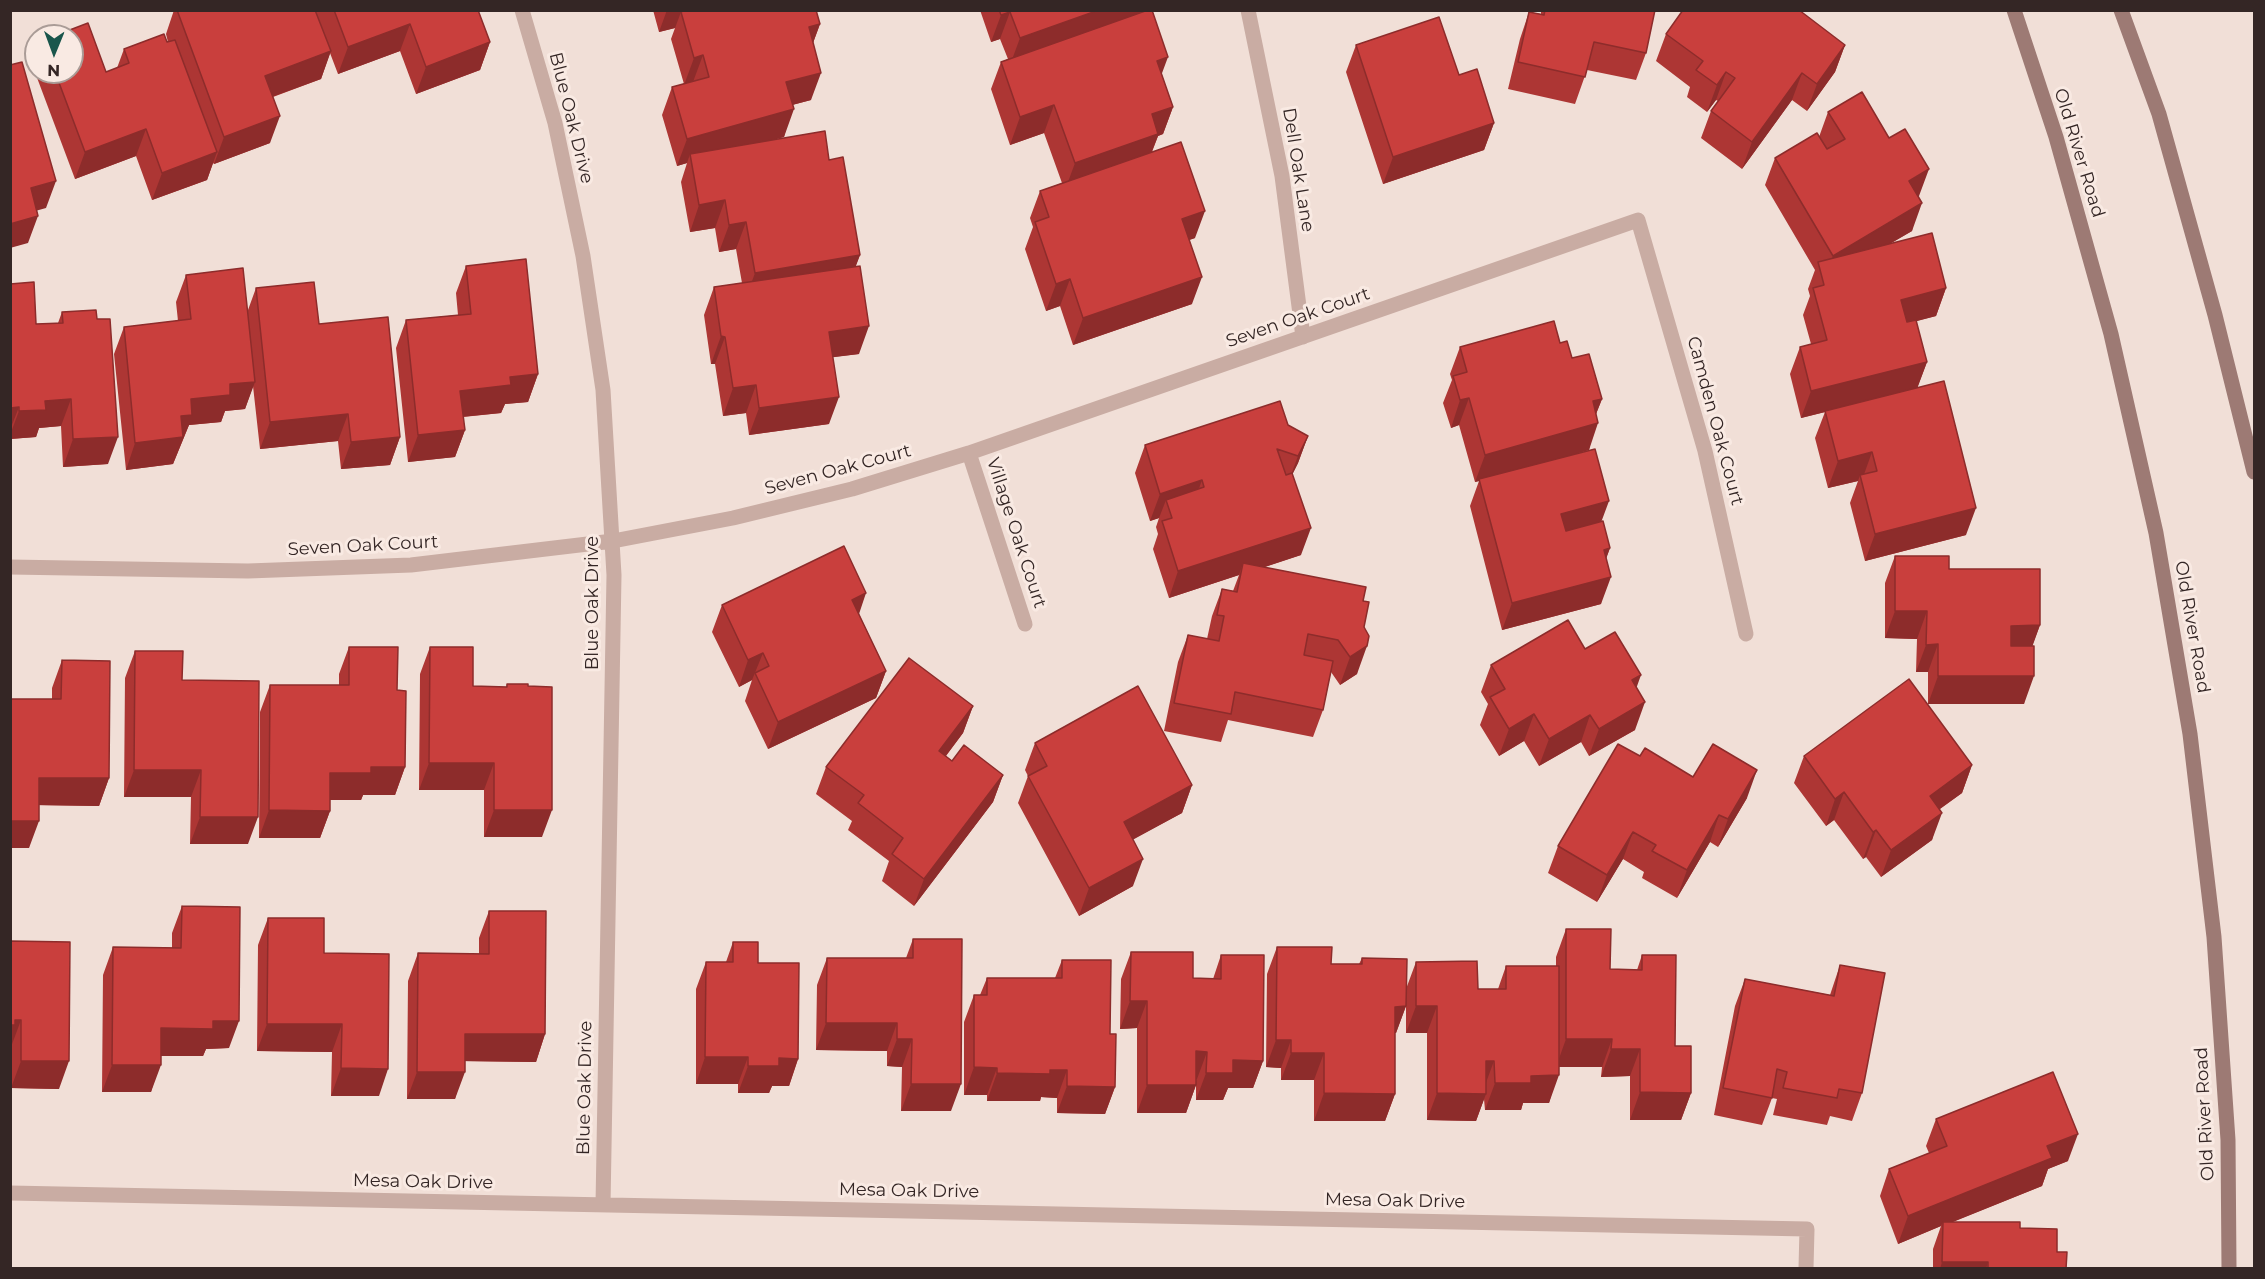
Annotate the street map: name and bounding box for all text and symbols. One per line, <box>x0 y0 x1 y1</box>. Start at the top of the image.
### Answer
north arrow <box>24 24 84 84</box>
street label: Blue Oak Drive <box>544 50 598 186</box>
text: N <box>47 61 60 80</box>
street label: Old River Road <box>2049 86 2109 220</box>
street label: Dell Oak Lane <box>1278 106 1318 234</box>
street label: Seven Oak Court <box>1223 283 1373 353</box>
street label: Camden Oak Court <box>1682 334 1748 508</box>
street label: Seven Oak Court <box>762 440 914 500</box>
street label: Village Oak Court <box>981 455 1051 611</box>
street label: Seven Oak Court <box>287 531 439 561</box>
street label: Blue Oak Drive <box>582 536 604 670</box>
street label: Old River Road <box>2170 559 2214 695</box>
street label: Blue Oak Drive <box>573 1021 597 1155</box>
street label: Old River Road <box>2191 1046 2219 1182</box>
street label: Mesa Oak Drive <box>353 1170 493 1194</box>
street label: Mesa Oak Drive <box>839 1179 979 1203</box>
street label: Mesa Oak Drive <box>1325 1189 1465 1213</box>

